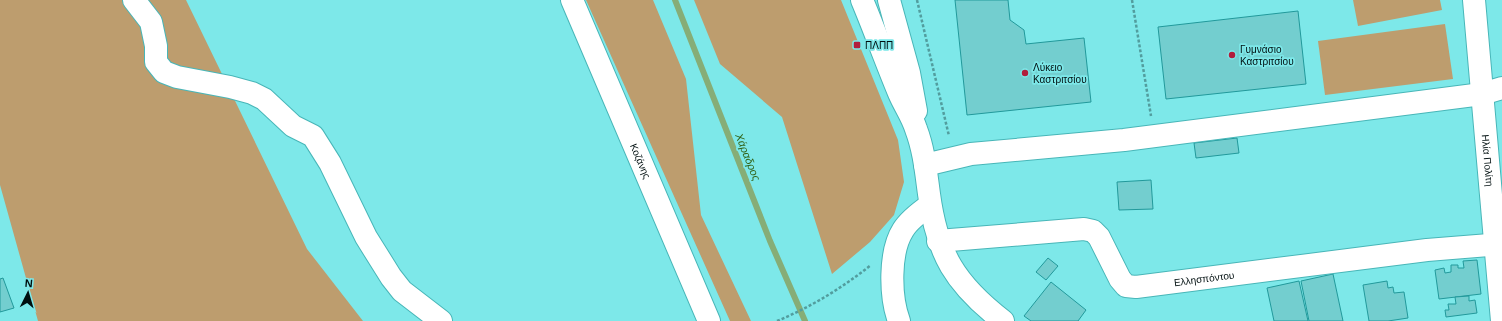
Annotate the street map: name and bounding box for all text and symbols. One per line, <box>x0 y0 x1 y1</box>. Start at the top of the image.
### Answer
marker: ΠΛΠΠ <box>852 40 862 50</box>
place label: ΠΛΠΠ <box>865 40 893 51</box>
place label: Γυμνάσιο Καστριτσίου <box>1240 44 1294 67</box>
marker: Γυμνάσιο Καστριτσίου <box>1227 50 1237 60</box>
place label: Λύκειο Καστριτσίου <box>1033 62 1087 85</box>
marker: Λύκειο Καστριτσίου <box>1020 68 1030 78</box>
water label: Χάραδρος <box>732 131 763 183</box>
street label: Ηλία Πολίτη <box>1480 134 1496 187</box>
street label: Κοζάνης <box>628 142 653 180</box>
street label: Ελλησπόντου <box>1173 269 1235 288</box>
north arrow <box>8 273 48 313</box>
text: N <box>24 277 33 289</box>

